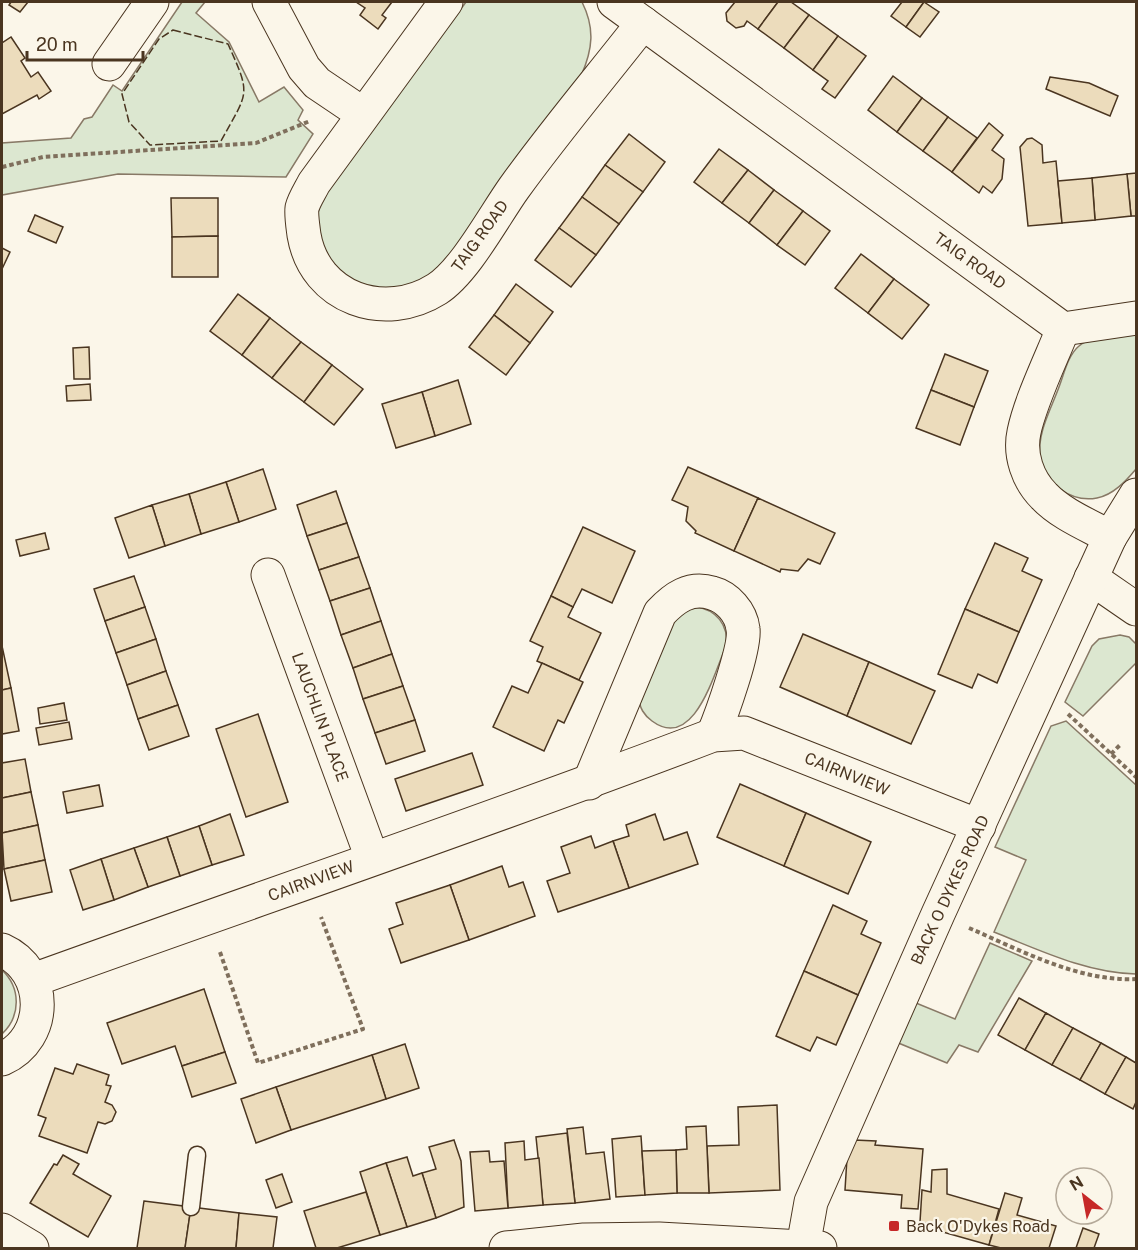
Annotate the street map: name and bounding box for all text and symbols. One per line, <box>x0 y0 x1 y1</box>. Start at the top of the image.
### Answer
scale bar <box>27 24 142 62</box>
text: 20 m <box>36 34 78 55</box>
street label: TAIG ROAD <box>448 196 512 276</box>
street label: TAIG ROAD <box>930 229 1010 293</box>
street label: LAUCHLIN PLACE <box>288 650 352 784</box>
street label: CAIRNVIEW <box>802 748 892 800</box>
street label: BACK O DYKES ROAD <box>907 812 993 968</box>
street label: CAIRNVIEW <box>265 857 357 905</box>
north arrow <box>1054 1166 1114 1226</box>
text: N <box>1066 1172 1087 1195</box>
place label: Back O'Dykes Road <box>906 1217 1050 1236</box>
marker: Back O'Dykes Road <box>887 1219 901 1233</box>

